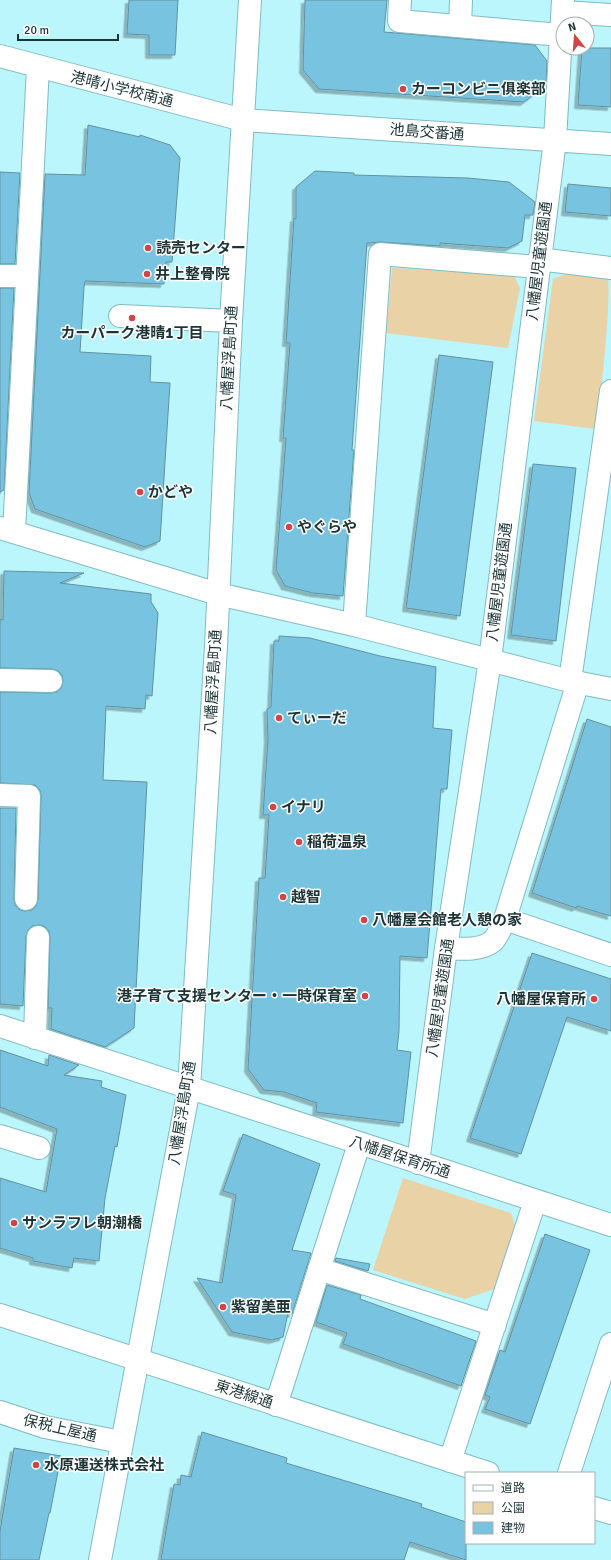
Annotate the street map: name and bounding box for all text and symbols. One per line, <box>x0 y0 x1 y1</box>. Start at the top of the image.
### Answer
scale bar <box>18 16 118 42</box>
north arrow <box>555 16 595 56</box>
text: N <box>567 20 578 34</box>
text: 20 m <box>24 23 49 38</box>
street label: 港晴小学校南通 <box>69 68 175 110</box>
place label: カーコンビニ俱楽部 <box>411 80 546 98</box>
marker: カーコンビニ俱楽部 <box>398 84 408 94</box>
street label: 池島交番通 <box>389 120 465 144</box>
street label: 八幡屋児童遊園通 <box>523 200 555 322</box>
place label: 読売センター <box>156 239 246 257</box>
marker: 読売センター <box>143 243 153 253</box>
place label: 井上整骨院 <box>155 265 230 283</box>
marker: 井上整骨院 <box>142 269 152 279</box>
street label: 八幡屋浮島町通 <box>217 305 241 411</box>
marker: カーパーク港晴1丁目 <box>127 313 137 323</box>
place label: カーパーク港晴1丁目 <box>61 324 203 342</box>
place label: かどや <box>148 483 193 501</box>
marker: かどや <box>135 487 145 497</box>
place label: やぐらや <box>297 518 357 536</box>
street label: 八幡屋児童遊園通 <box>483 521 515 643</box>
marker: やぐらや <box>284 522 294 532</box>
street label: 八幡屋浮島町通 <box>201 629 225 735</box>
place label: てぃーだ <box>287 709 347 727</box>
marker: てぃーだ <box>274 713 284 723</box>
place label: イナリ <box>281 798 326 816</box>
marker: イナリ <box>268 802 278 812</box>
place label: 稲荷温泉 <box>307 833 367 851</box>
marker: 稲荷温泉 <box>294 837 304 847</box>
place label: 越智 <box>291 888 321 906</box>
marker: 越智 <box>278 892 288 902</box>
place label: 八幡屋会館老人憩の家 <box>372 911 522 929</box>
marker: 八幡屋会館老人憩の家 <box>359 915 369 925</box>
street label: 八幡屋児童遊園通 <box>423 937 457 1059</box>
place label: 港子育て支援センター・一時保育室 <box>117 987 357 1005</box>
place label: 八幡屋保育所 <box>496 990 586 1008</box>
marker: 港子育て支援センター・一時保育室 <box>360 991 370 1001</box>
marker: 八幡屋保育所 <box>589 994 599 1004</box>
street label: 八幡屋浮島町通 <box>165 1060 199 1166</box>
street label: 八幡屋保育所通 <box>347 1132 453 1182</box>
place label: サンラフレ朝潮橋 <box>22 1214 143 1232</box>
marker: サンラフレ朝潮橋 <box>9 1218 19 1228</box>
place label: 紫留美亜 <box>231 1298 291 1316</box>
marker: 紫留美亜 <box>218 1302 228 1312</box>
street label: 東港線通 <box>213 1376 275 1412</box>
street label: 保税上屋通 <box>21 1411 99 1445</box>
place label: 水原運送株式会社 <box>44 1456 164 1474</box>
marker: 水原運送株式会社 <box>31 1460 41 1470</box>
legend <box>465 1472 595 1544</box>
text: 道路 <box>501 1481 525 1496</box>
text: 公園 <box>501 1501 525 1516</box>
text: 建物 <box>501 1521 525 1536</box>

